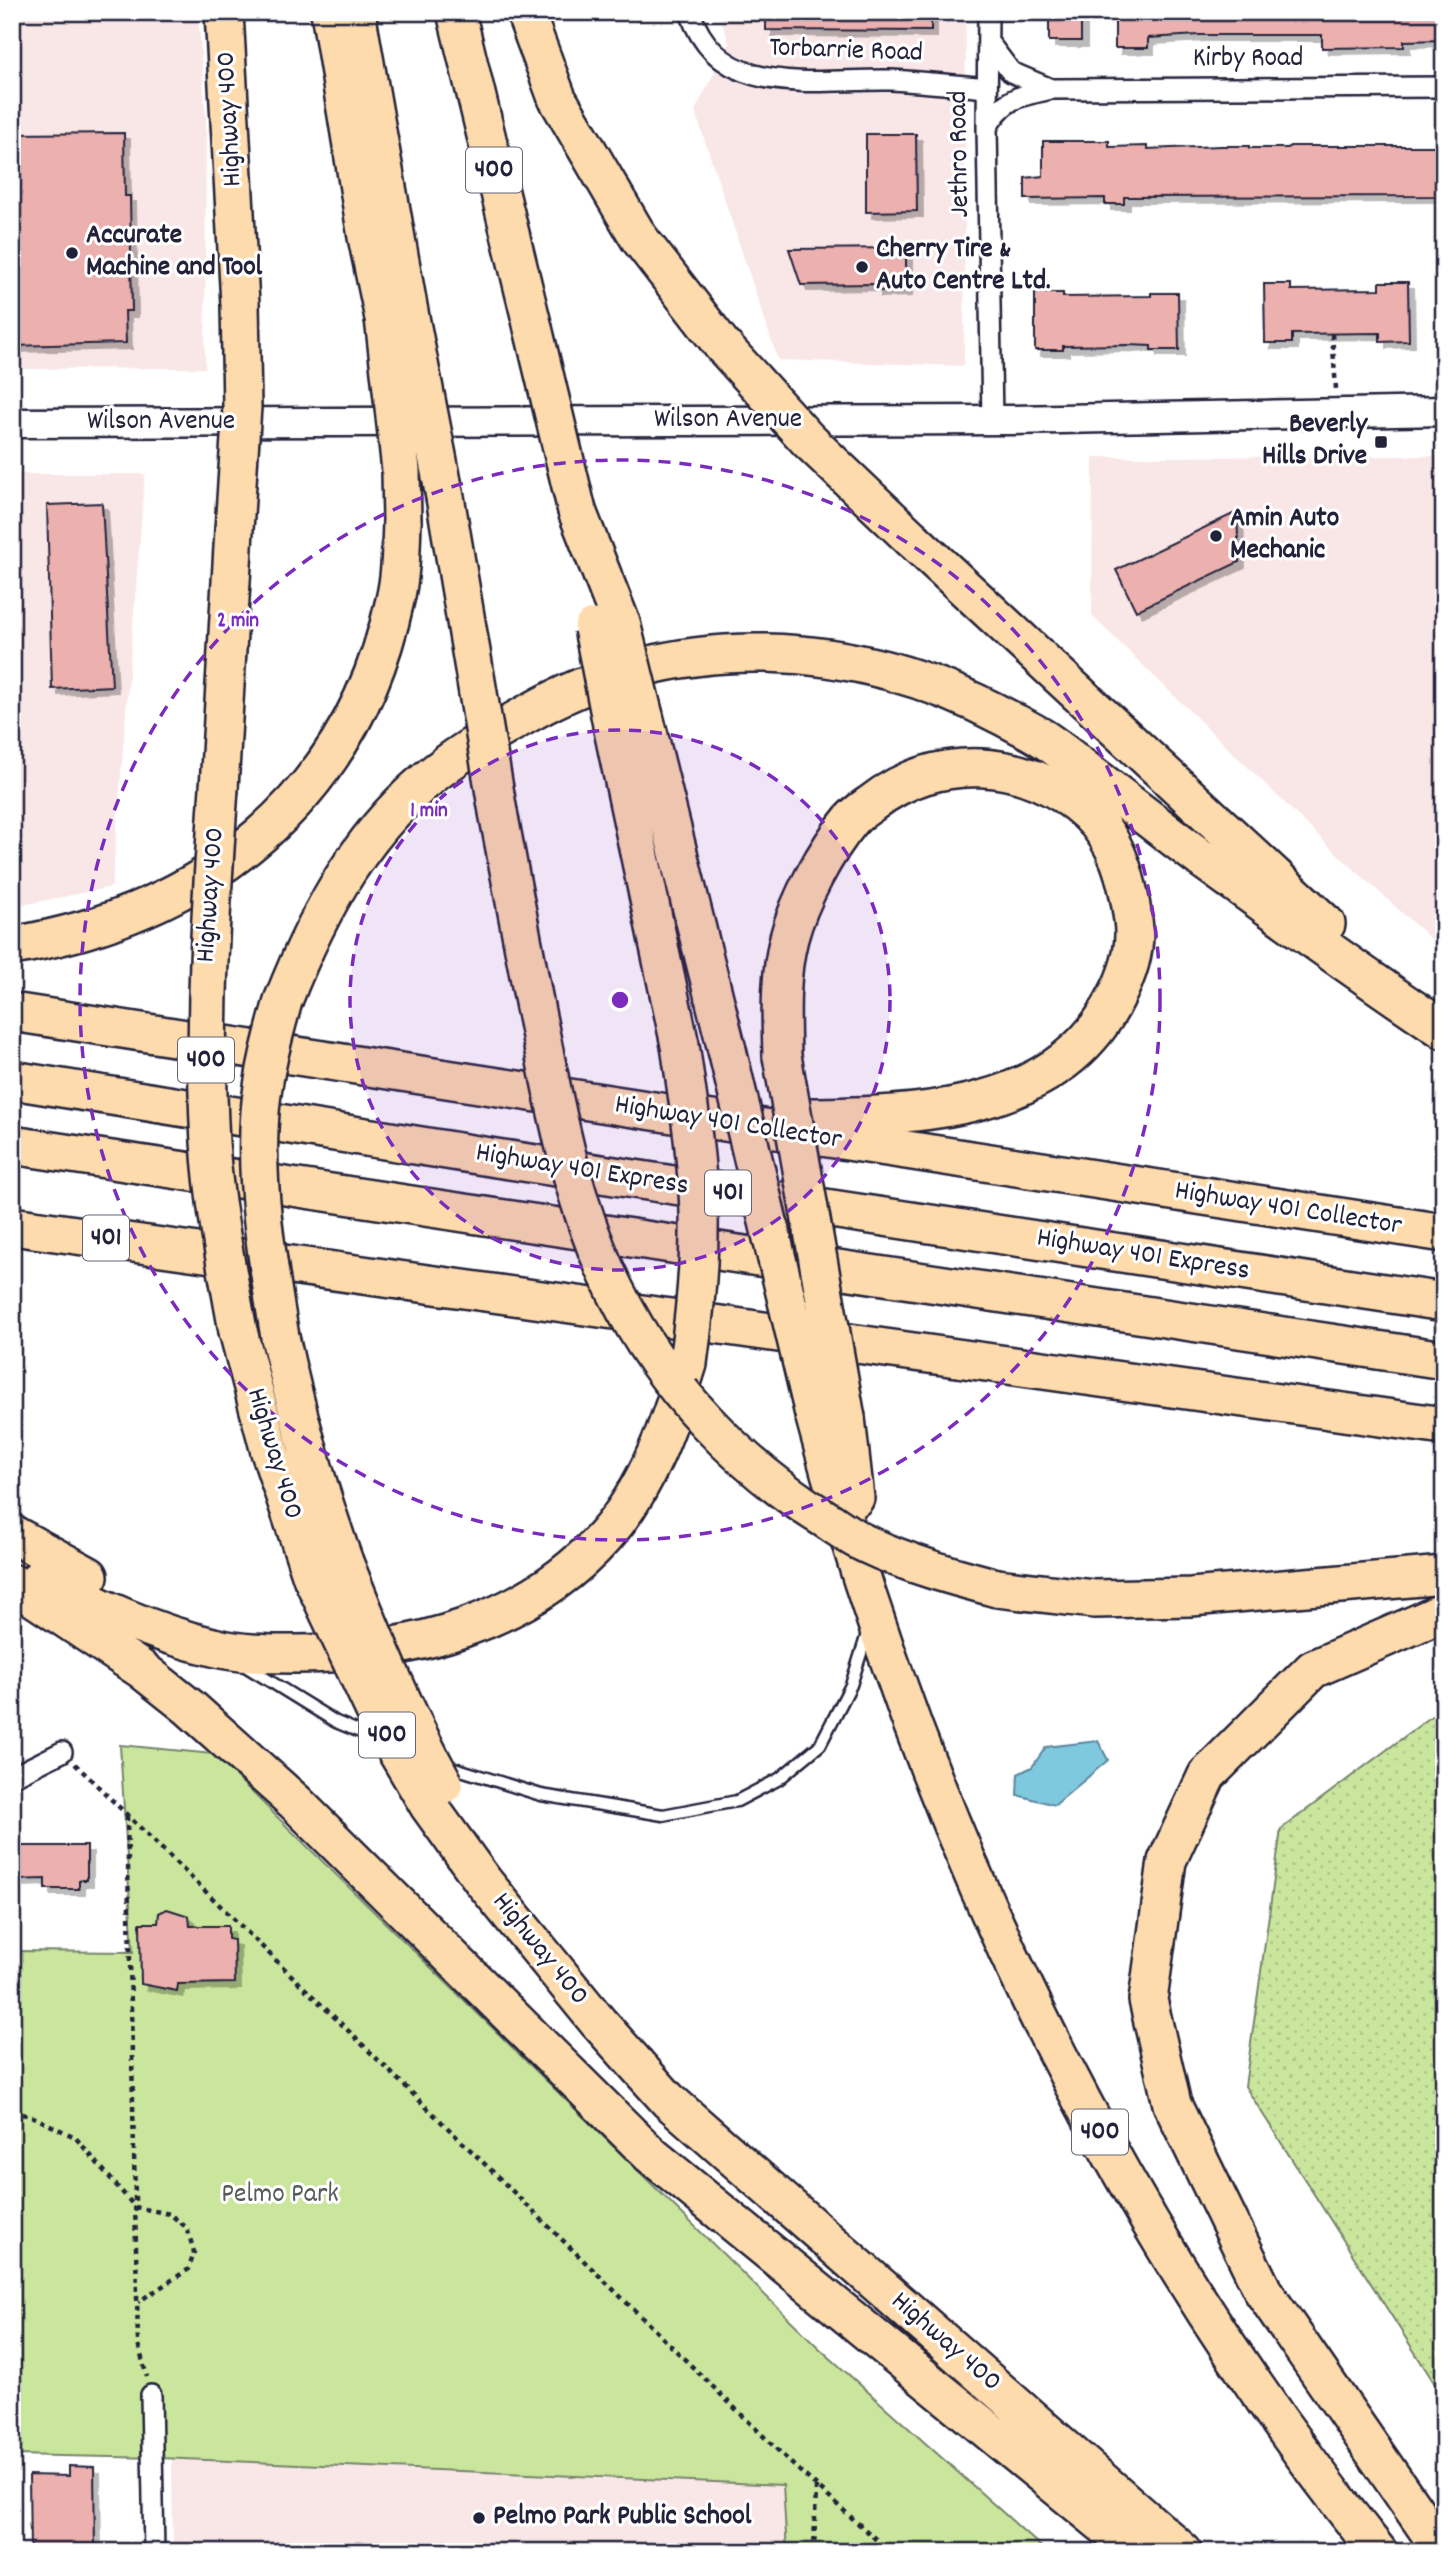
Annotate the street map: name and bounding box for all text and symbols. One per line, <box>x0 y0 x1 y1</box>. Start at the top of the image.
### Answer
street label: Torbarrie Road <box>768 29 924 75</box>
street label: Kirby Road <box>1193 40 1303 80</box>
street label: Highway 400 <box>207 50 255 188</box>
street label: Jethro Road <box>940 90 982 218</box>
road number: 400 <box>466 148 522 192</box>
place label: Accurate Machine and Tool <box>86 217 263 289</box>
place label: Cherry Tire & Auto Centre Ltd. <box>876 231 1051 303</box>
marker: Accurate Machine and Tool <box>64 245 80 261</box>
marker: Cherry Tire & Auto Centre Ltd. <box>854 259 870 275</box>
street label: Wilson Avenue <box>654 401 802 441</box>
street label: Wilson Avenue <box>87 403 235 443</box>
place label: Beverly Hills Drive <box>1262 406 1369 478</box>
marker: Beverly Hills Drive <box>1373 434 1389 450</box>
place label: Amin Auto Mechanic <box>1230 500 1339 572</box>
marker: Amin Auto Mechanic <box>1208 528 1224 544</box>
text: 2 min <box>217 607 259 637</box>
text: 1 min <box>410 797 448 827</box>
street label: Highway 400 <box>187 826 237 964</box>
centre of rings <box>608 988 632 1012</box>
road number: 400 <box>178 1037 234 1082</box>
street label: Highway 401 Collector <box>612 1086 845 1162</box>
street label: Highway 401 Express <box>473 1134 691 1208</box>
road number: 401 <box>705 1170 751 1216</box>
street label: Highway 401 Collector <box>1172 1172 1405 1248</box>
road number: 401 <box>83 1216 129 1260</box>
street label: Highway 401 Express <box>1034 1219 1252 1293</box>
street label: Highway 400 <box>234 1383 312 1525</box>
road number: 400 <box>359 1712 415 1758</box>
street label: Highway 400 <box>481 1885 597 2015</box>
road number: 400 <box>1072 2110 1128 2154</box>
park label: Pelmo Park <box>221 2176 339 2216</box>
street label: Highway 400 <box>881 2283 1009 2403</box>
place label: Pelmo Park Public School <box>493 2498 752 2538</box>
marker: Pelmo Park Public School <box>471 2510 487 2526</box>

